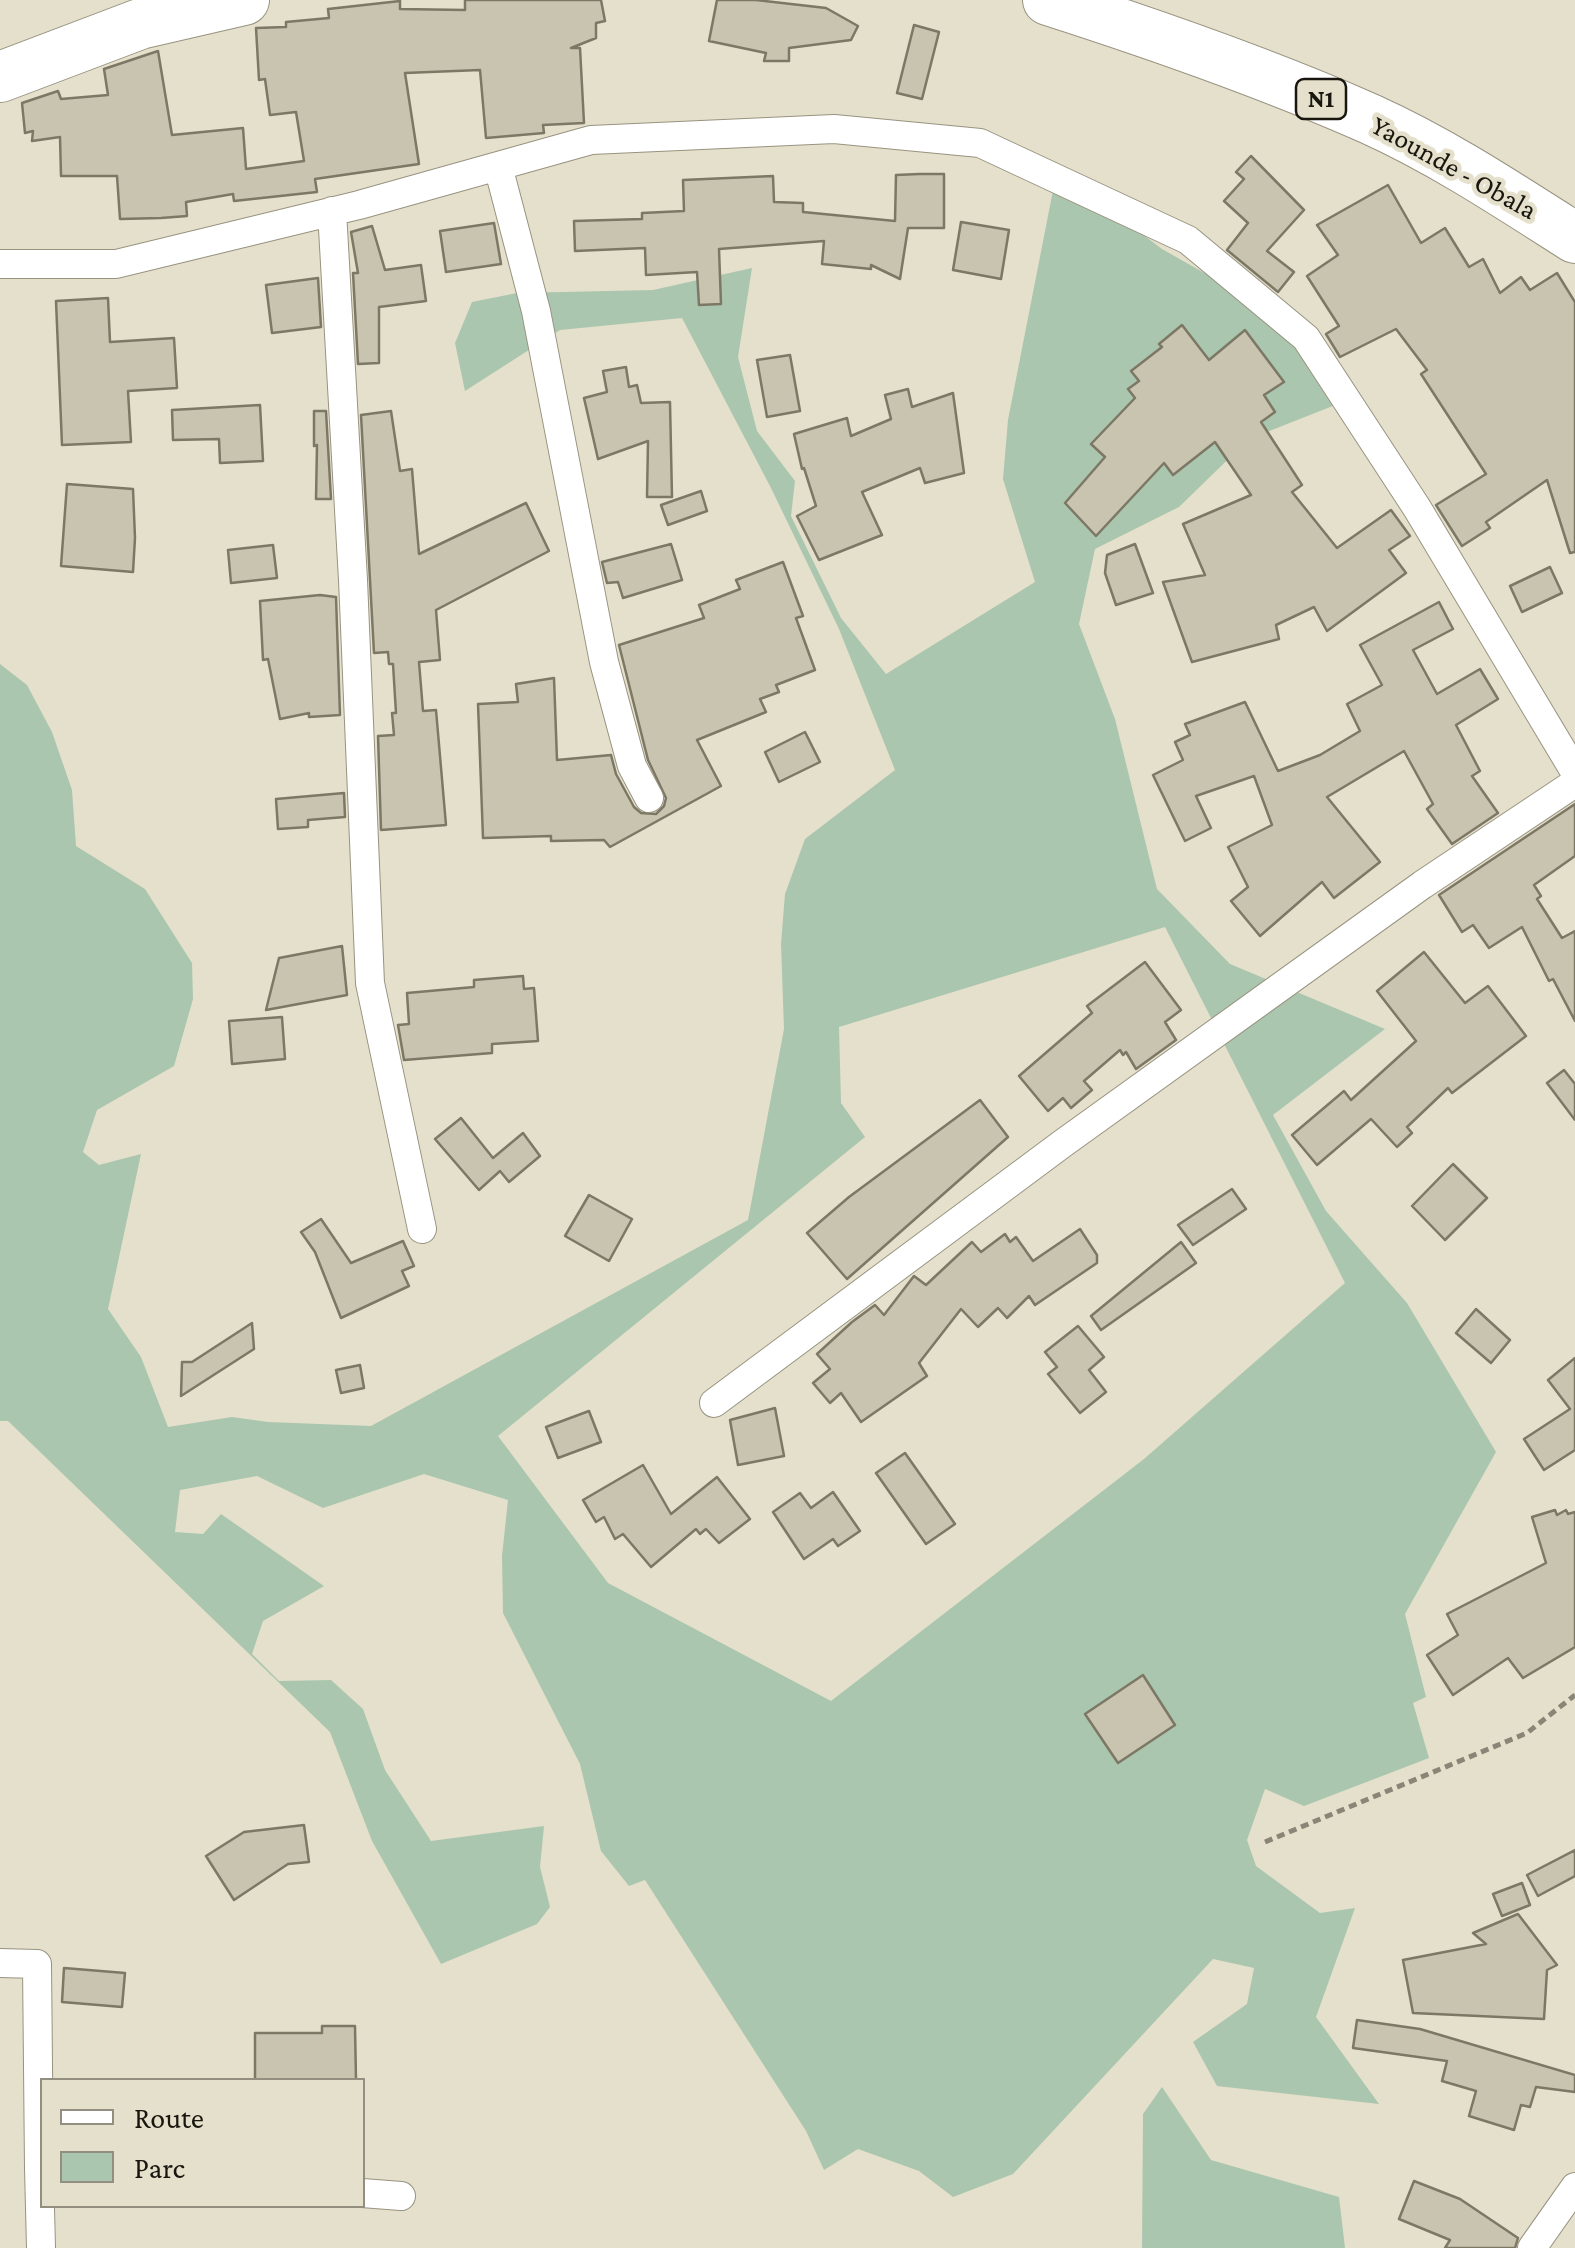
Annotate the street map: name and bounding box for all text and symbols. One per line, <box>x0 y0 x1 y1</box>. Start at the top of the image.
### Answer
road number: N1 <box>1296 79 1346 119</box>
street label: Yaounde - Obala <box>1365 109 1543 227</box>
legend <box>40 2078 365 2208</box>
text: Route <box>134 2101 204 2134</box>
text: Parc <box>134 2151 185 2184</box>

